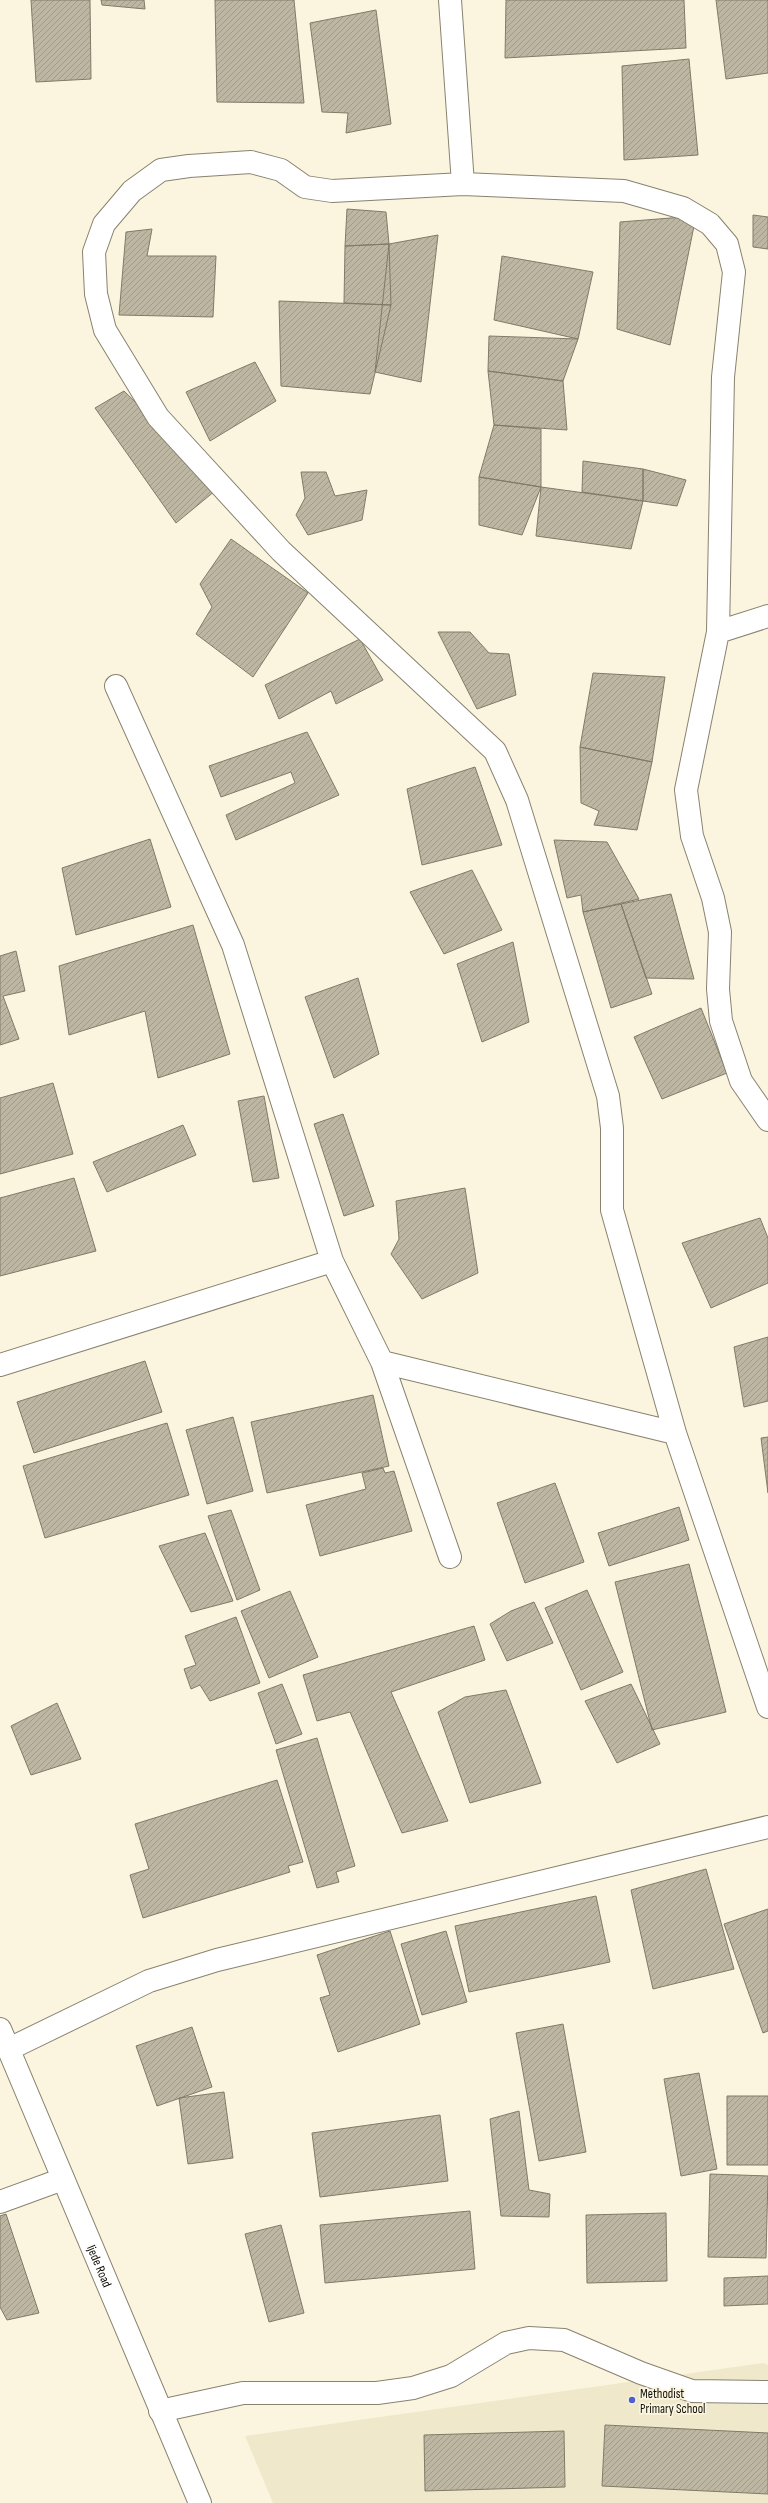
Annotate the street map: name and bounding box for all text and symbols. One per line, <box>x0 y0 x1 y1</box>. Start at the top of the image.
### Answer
street label: Ijede Road <box>83 2243 115 2290</box>
place label: Methodist Primary School <box>640 2386 705 2417</box>
marker: Methodist Primary School <box>627 2395 637 2405</box>

